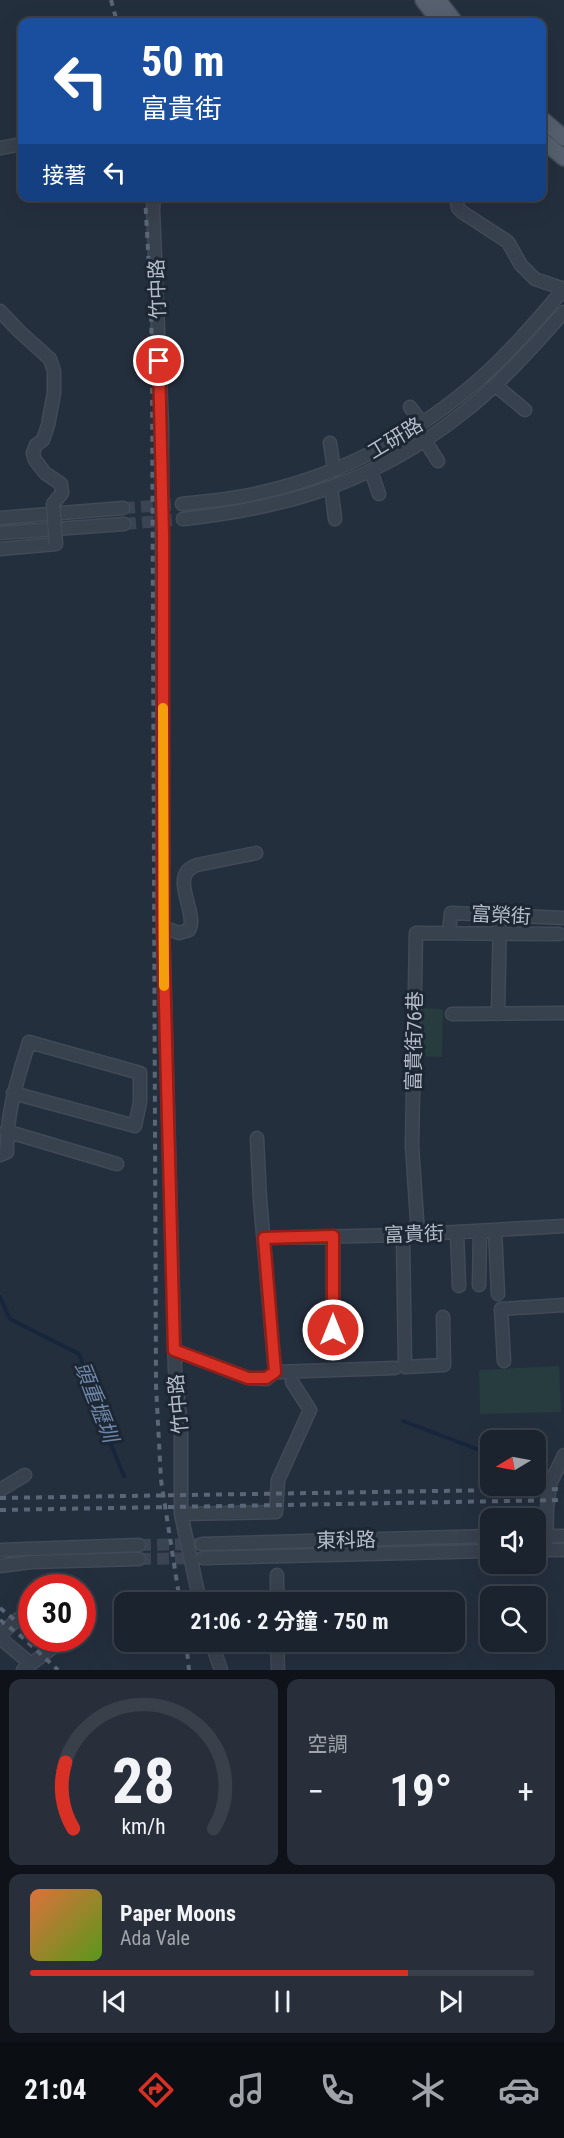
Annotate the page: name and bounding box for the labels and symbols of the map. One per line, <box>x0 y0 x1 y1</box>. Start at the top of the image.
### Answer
street label: 竹中路 <box>144 259 170 319</box>
pin <box>133 335 184 386</box>
street label: 工研路 <box>363 412 427 464</box>
street label: 富榮街 <box>470 901 532 929</box>
street label: 富貴街76巷 <box>401 991 427 1091</box>
street label: 富貴街 <box>384 1221 444 1247</box>
position arrow <box>301 1298 365 1362</box>
water label: 頭重壢圳 <box>70 1358 123 1448</box>
street label: 竹中路 <box>163 1373 193 1435</box>
north arrow <box>480 1430 546 1496</box>
street label: 東科路 <box>316 1527 376 1553</box>
speed limit sign: 30 <box>18 1574 96 1652</box>

